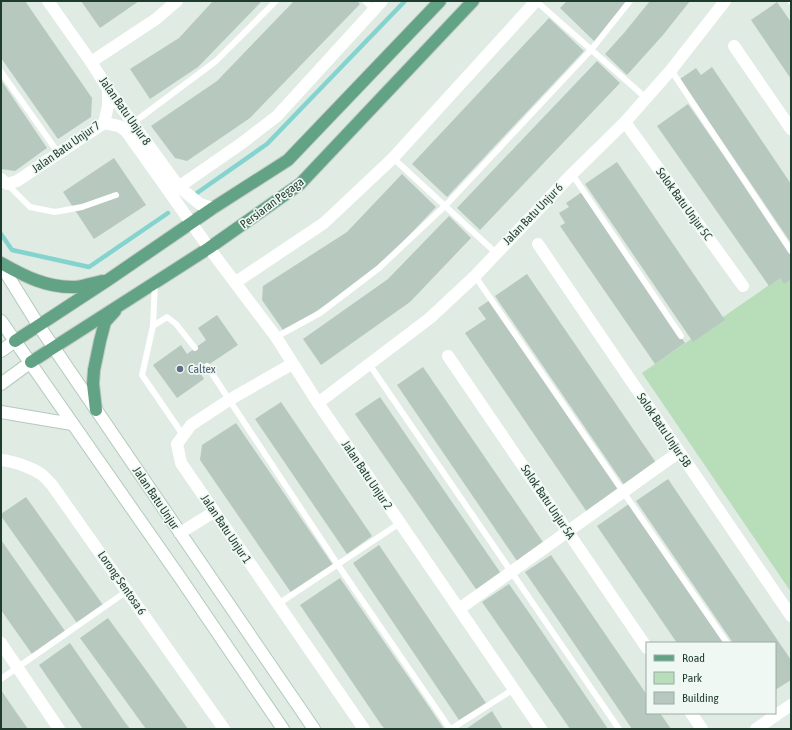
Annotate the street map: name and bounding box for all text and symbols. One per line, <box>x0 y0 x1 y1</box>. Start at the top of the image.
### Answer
street label: Jalan Batu Unjur 8 <box>96 74 154 148</box>
street label: Jalan Batu Unjur 7 <box>29 118 103 176</box>
street label: Solok Batu Unjur 5C <box>653 165 715 243</box>
street label: Persiaran Pegaga <box>237 175 307 231</box>
street label: Jalan Batu Unjur 6 <box>500 180 566 248</box>
place label: Caltex <box>188 362 216 376</box>
marker: Caltex <box>175 364 185 374</box>
street label: Solok Batu Unjur 5B <box>634 390 694 470</box>
street label: Jalan Batu Unjur 2 <box>339 438 395 512</box>
street label: Solok Batu Unjur 5A <box>518 462 578 542</box>
street label: Jalan Batu Unjur <box>130 464 182 532</box>
street label: Jalan Batu Unjur 1 <box>198 492 254 566</box>
street label: Lorong Sentosa 6 <box>95 548 149 618</box>
legend <box>646 642 776 714</box>
text: Road <box>682 651 705 665</box>
text: Park <box>682 671 703 685</box>
text: Building <box>682 691 720 705</box>

